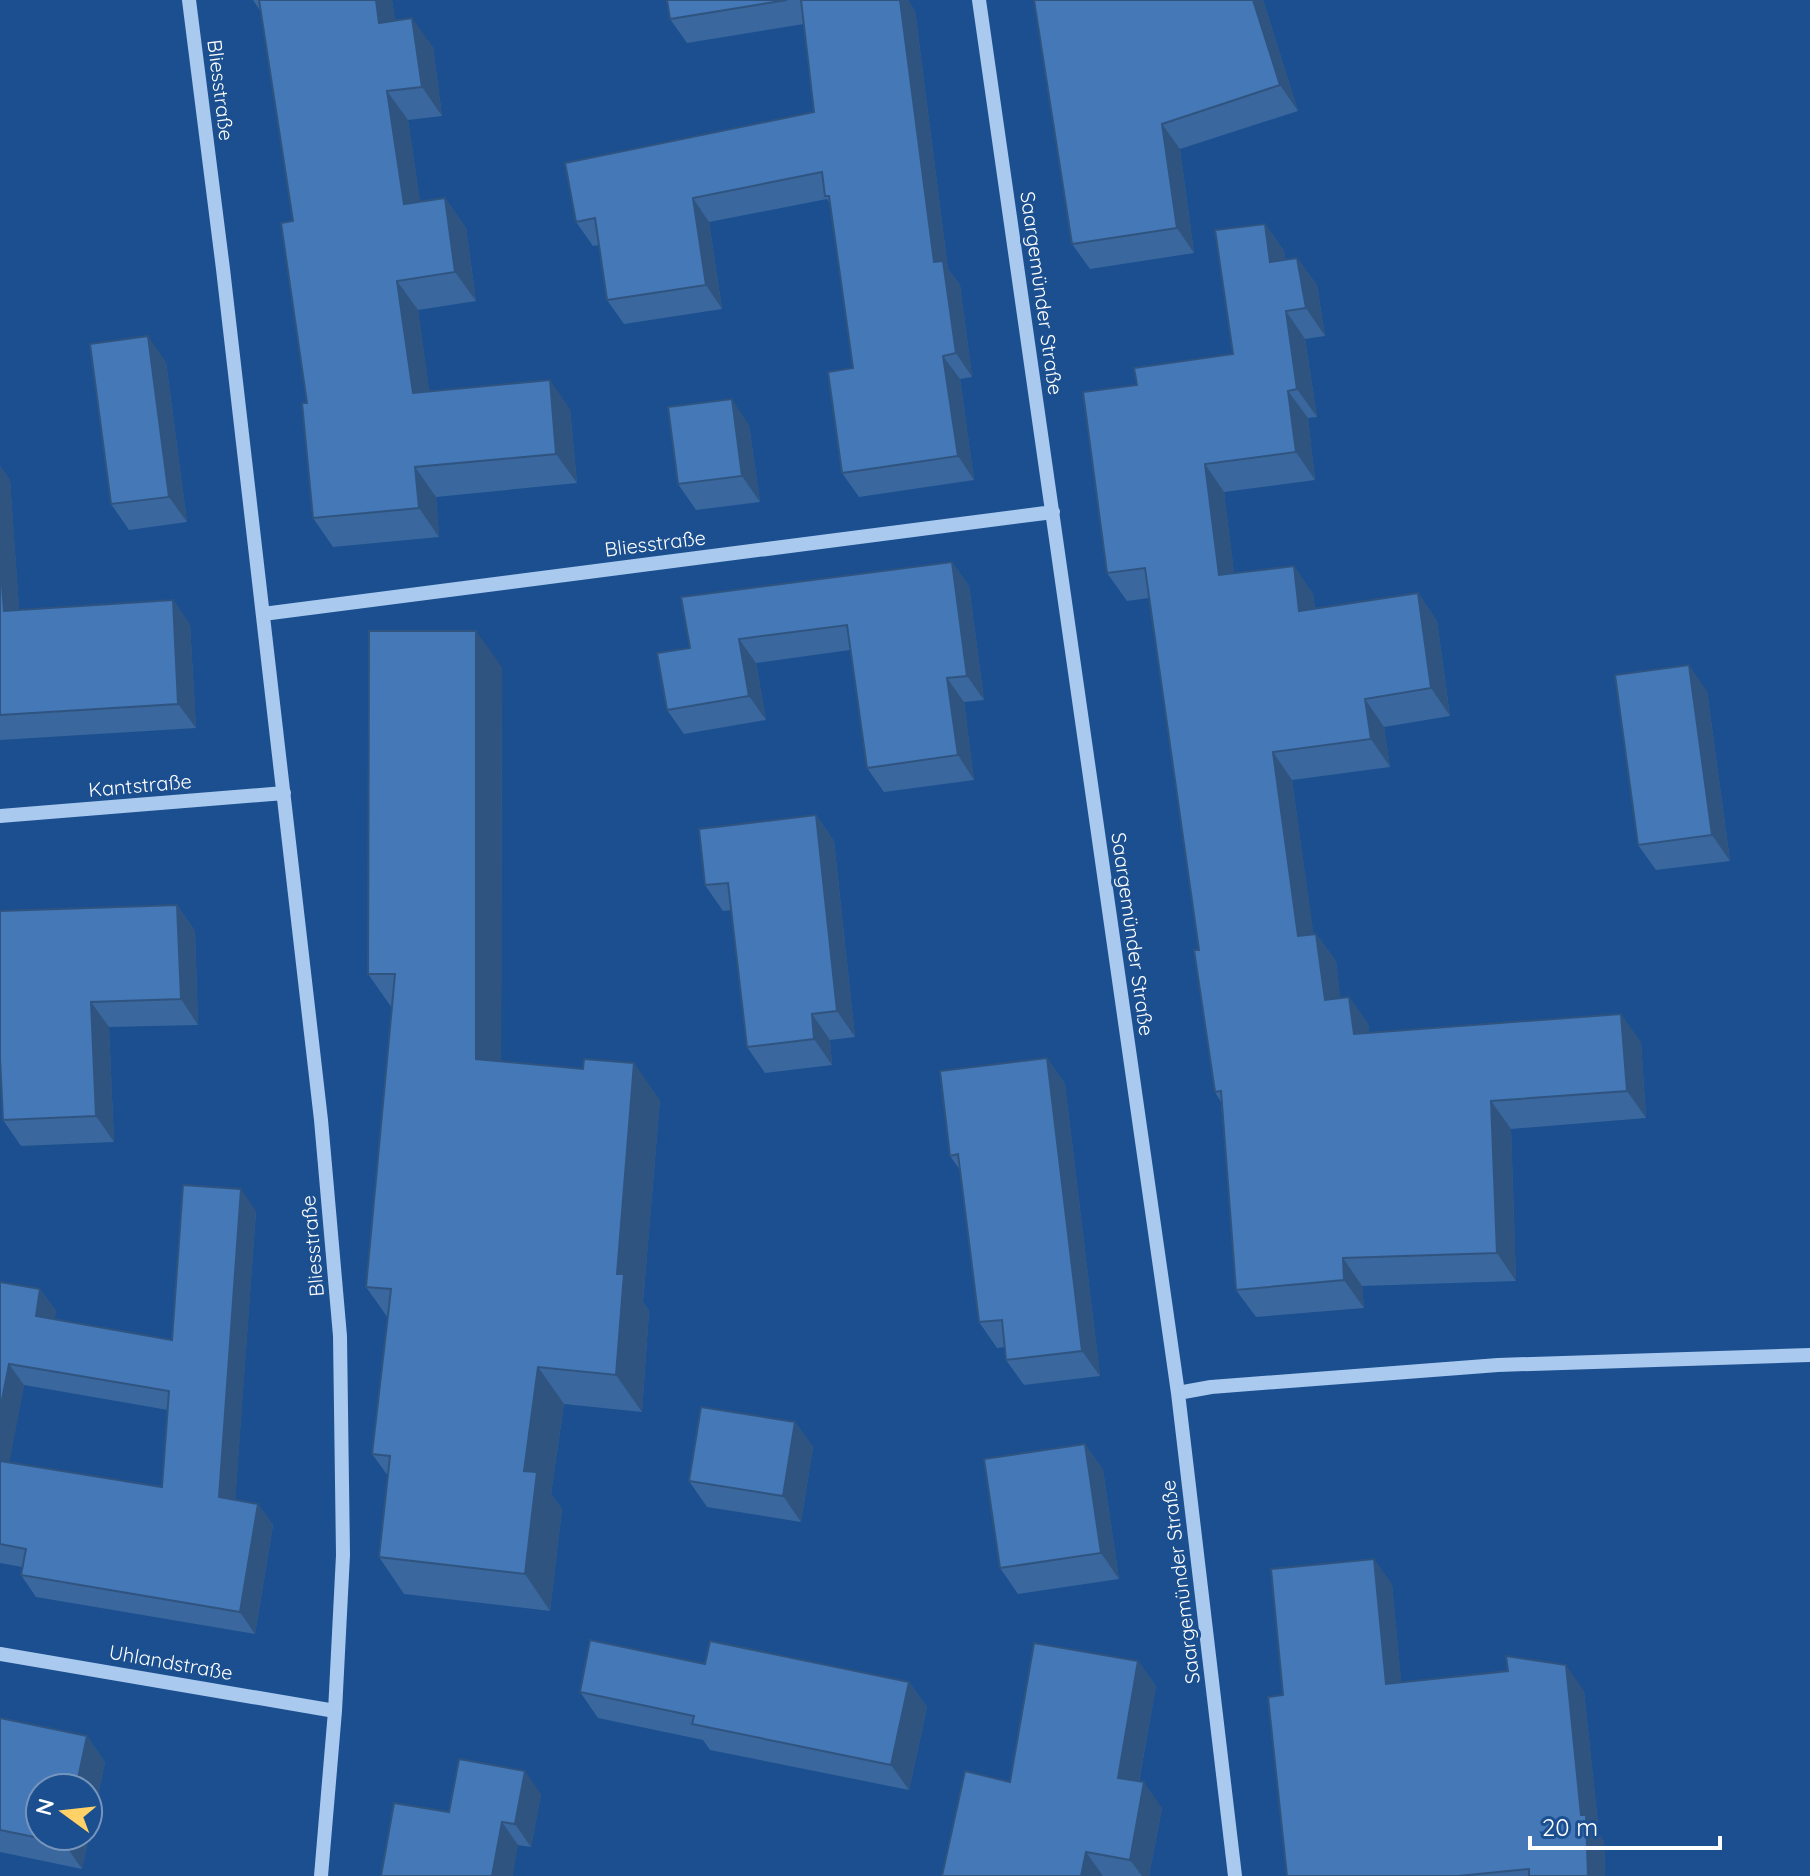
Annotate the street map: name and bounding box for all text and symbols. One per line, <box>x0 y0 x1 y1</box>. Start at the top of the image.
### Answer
street label: Bliesstraße <box>202 38 240 142</box>
street label: Saargemünder Straße <box>1015 190 1069 396</box>
street label: Bliesstraße <box>603 524 707 562</box>
street label: Kantstraße <box>87 768 193 802</box>
street label: Saargemünder Straße <box>1106 831 1160 1037</box>
street label: Bliesstraße <box>295 1194 329 1298</box>
street label: Saargemünder Straße <box>1155 1479 1205 1685</box>
street label: Uhlandstraße <box>107 1639 235 1685</box>
north arrow <box>24 1772 104 1852</box>
text: N <box>29 1795 60 1818</box>
scale bar <box>1530 1800 1720 1850</box>
text: 20 m <box>1542 1812 1598 1842</box>

